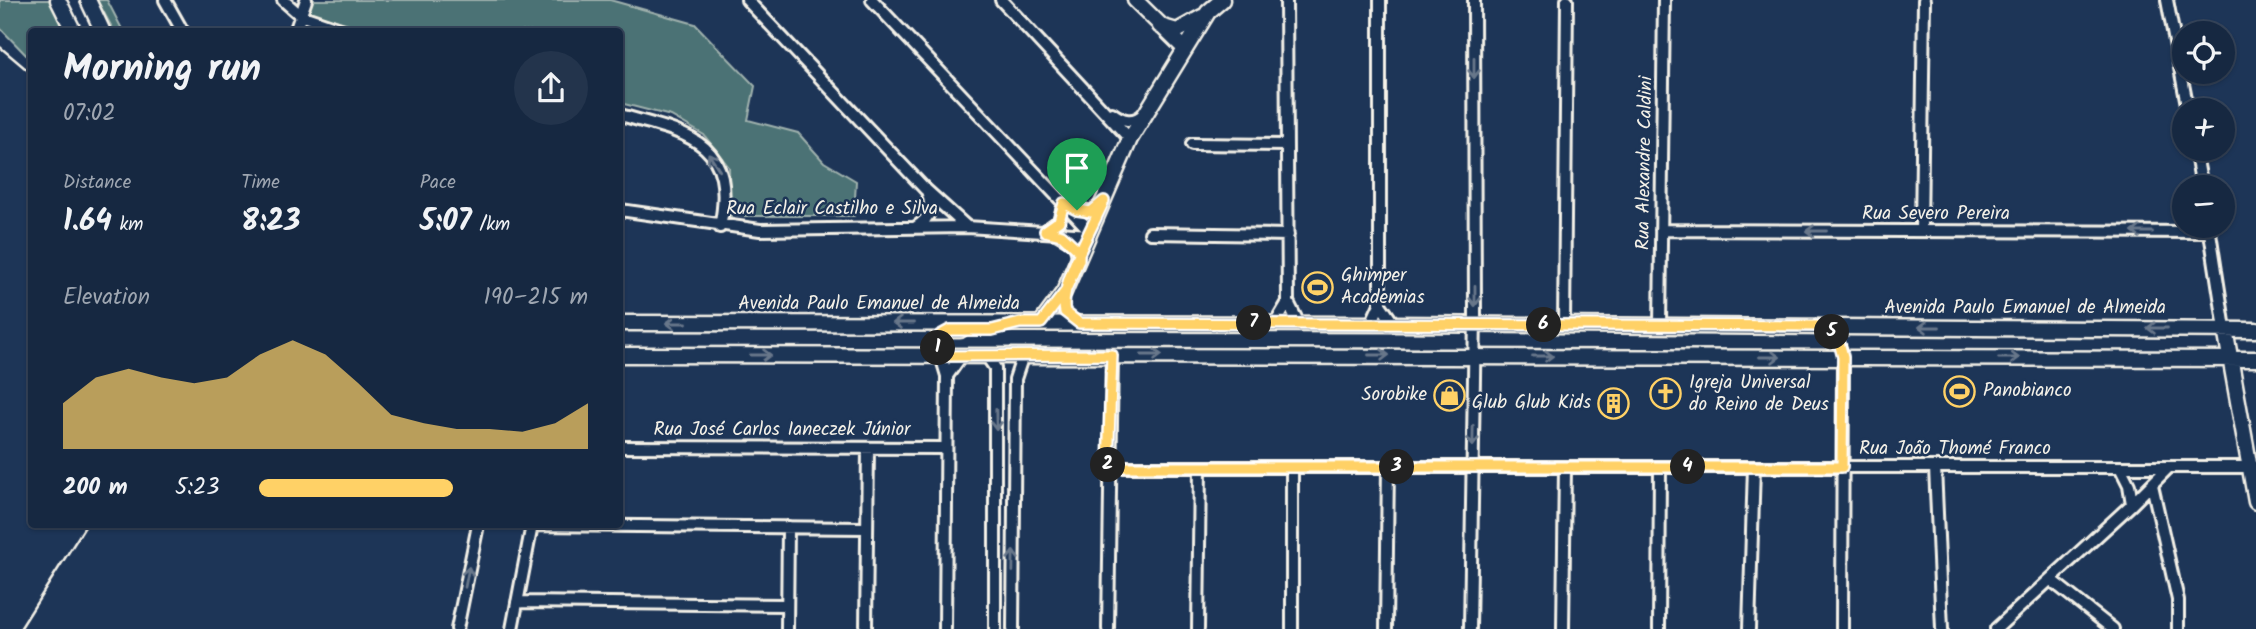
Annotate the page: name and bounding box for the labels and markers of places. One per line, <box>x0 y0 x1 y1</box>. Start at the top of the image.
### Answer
pin <box>1047 138 1107 210</box>
place label: Ghimper Academias <box>1341 261 1425 313</box>
sports icon: Ghimper Academias <box>1301 270 1335 304</box>
pin: 7 <box>1236 306 1272 340</box>
pin: 6 <box>1526 308 1562 342</box>
pin: 5 <box>1814 314 1850 350</box>
pin: 1 <box>920 330 956 366</box>
place label: Igreja Universal do Reino de Deus <box>1689 368 1829 420</box>
sports icon: Panobianco <box>1943 374 1977 408</box>
place label: Panobianco <box>1983 376 2072 406</box>
church icon: Igreja Universal do Reino de Deus <box>1649 377 1683 411</box>
shop icon: Sorobike <box>1433 378 1467 412</box>
place label: Sorobike <box>1361 380 1427 410</box>
building icon: Glub Glub Kids <box>1597 386 1631 420</box>
place label: Glub Glub Kids <box>1472 388 1591 418</box>
pin: 2 <box>1090 448 1126 482</box>
pin: 3 <box>1380 449 1414 484</box>
pin: 4 <box>1670 449 1706 484</box>

